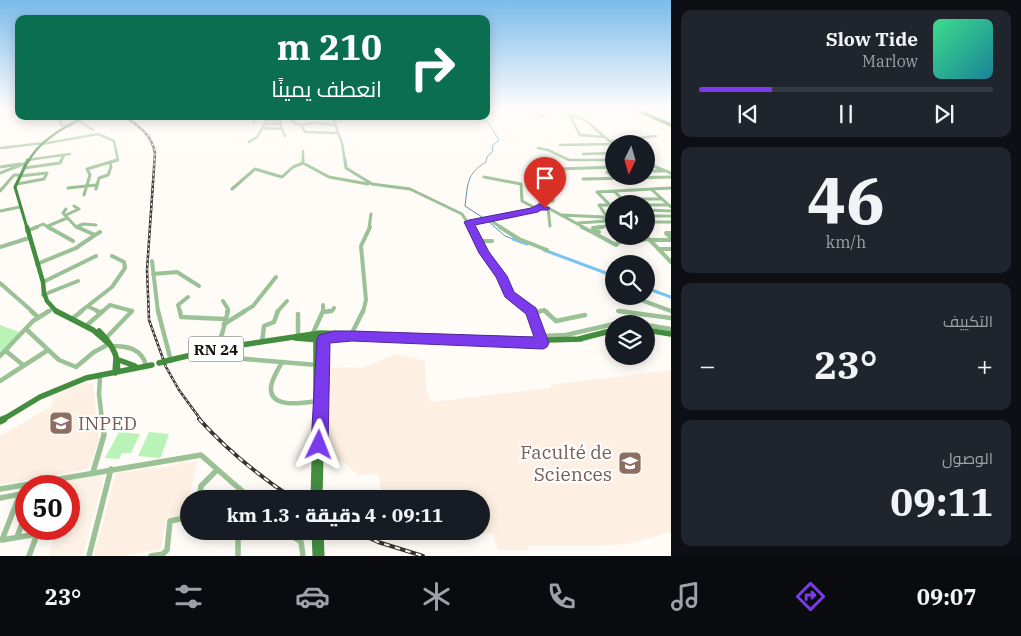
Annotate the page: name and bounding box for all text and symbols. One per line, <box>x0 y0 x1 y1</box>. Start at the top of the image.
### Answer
text: 210 m <box>277 24 382 70</box>
text: Slow Tide <box>826 27 918 51</box>
icon: right <box>400 35 465 100</box>
text: Marlow <box>862 51 918 71</box>
text: انعطف يمينًا <box>271 74 382 103</box>
icon: previous <box>734 100 762 128</box>
icon: pause <box>832 100 860 128</box>
icon: next <box>930 100 958 128</box>
north arrow <box>605 135 655 185</box>
map controls <box>605 135 655 365</box>
pin <box>524 157 566 208</box>
text: 46 <box>807 157 885 242</box>
icon: arrive <box>531 164 559 192</box>
button: sound <box>605 195 655 245</box>
text: km/h <box>826 232 866 252</box>
button: search <box>605 255 655 305</box>
text: التكييف <box>943 311 993 331</box>
button: layers <box>605 315 655 365</box>
road number: RN 24 <box>188 336 244 362</box>
text: 23° <box>814 340 878 389</box>
text: − <box>699 347 716 384</box>
text: + <box>976 347 993 384</box>
school or university icon: INPED <box>48 410 74 436</box>
place label: INPED <box>78 411 137 435</box>
position arrow <box>292 418 344 470</box>
place label: Faculté de Sciences <box>520 440 612 486</box>
text: الوصول <box>942 448 993 468</box>
school or university icon: Faculté de Sciences <box>617 450 643 476</box>
speed limit sign: 50 <box>15 475 80 540</box>
text: 09:11 <box>890 477 993 526</box>
text: 09:11 · 4 دقيقة · 1.3 km <box>227 503 443 527</box>
icon: filters <box>171 579 206 614</box>
icon: car <box>295 579 330 614</box>
icon: climate <box>419 579 454 614</box>
icon: phone <box>544 579 579 614</box>
icon: music <box>668 579 703 614</box>
icon: directions <box>793 579 828 614</box>
text: 23° <box>45 582 81 611</box>
text: 09:07 <box>917 582 976 611</box>

